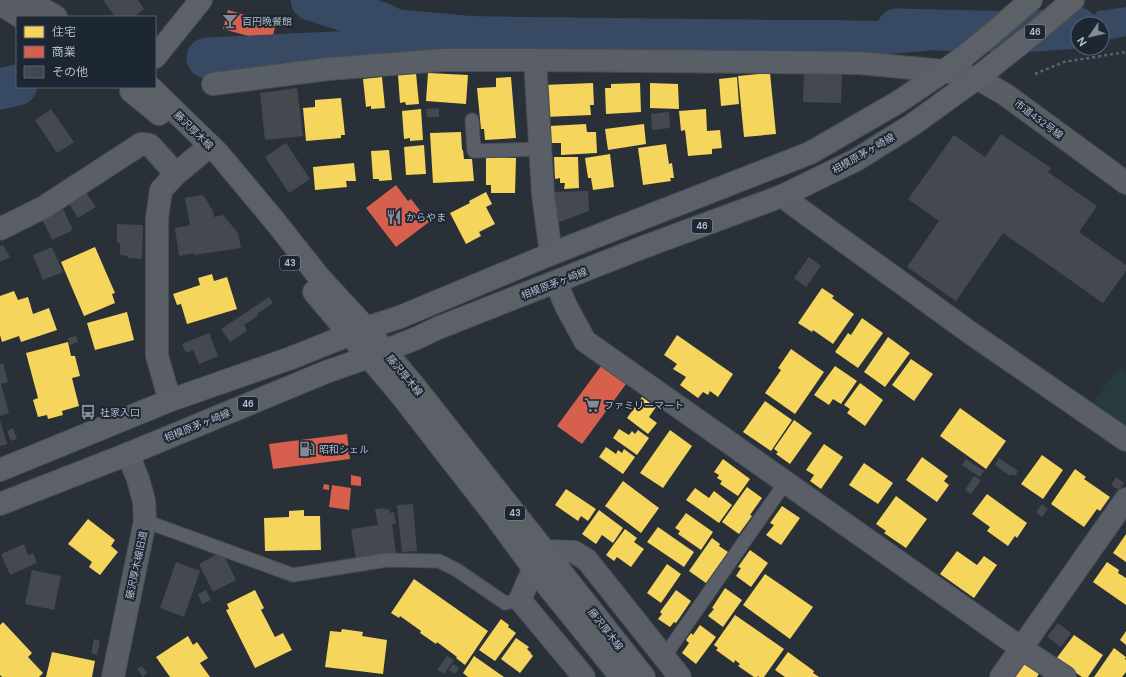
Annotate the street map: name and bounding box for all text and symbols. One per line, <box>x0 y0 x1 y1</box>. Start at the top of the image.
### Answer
bar icon: 百円晩餐館 <box>221 12 239 30</box>
place label: 百円晩餐館 <box>242 15 292 28</box>
legend <box>16 16 156 88</box>
north arrow <box>1070 16 1110 56</box>
text: 住宅 <box>52 24 76 40</box>
road number: 46 <box>1025 25 1045 39</box>
text: N <box>1074 34 1090 49</box>
text: 商業 <box>52 44 76 60</box>
text: その他 <box>52 64 88 80</box>
street label: 市道432号線 <box>1012 97 1066 142</box>
street label: 藤沢厚木線 <box>171 108 216 152</box>
street label: 相模原茅ヶ崎線 <box>830 130 897 177</box>
restaurant icon: からやま <box>385 208 403 226</box>
place label: からやま <box>406 211 446 224</box>
road number: 46 <box>692 219 712 233</box>
road number: 43 <box>280 256 300 270</box>
street label: 相模原茅ヶ崎線 <box>519 265 589 302</box>
street label: 藤沢厚木線 <box>384 352 426 399</box>
supermarket icon: ファミリーマート <box>583 396 601 414</box>
road number: 46 <box>238 397 258 411</box>
place label: ファミリーマート <box>604 399 684 412</box>
bus stop icon: 社家入口 <box>79 403 97 421</box>
place label: 社家入口 <box>100 406 140 419</box>
street label: 相模原茅ヶ崎線 <box>162 406 232 445</box>
fuel station icon: 昭和シェル <box>298 440 316 458</box>
place label: 昭和シェル <box>319 443 369 456</box>
road number: 43 <box>505 506 525 520</box>
street label: 藤沢厚木線旧道 <box>123 530 150 601</box>
street label: 藤沢厚木線 <box>585 606 626 653</box>

